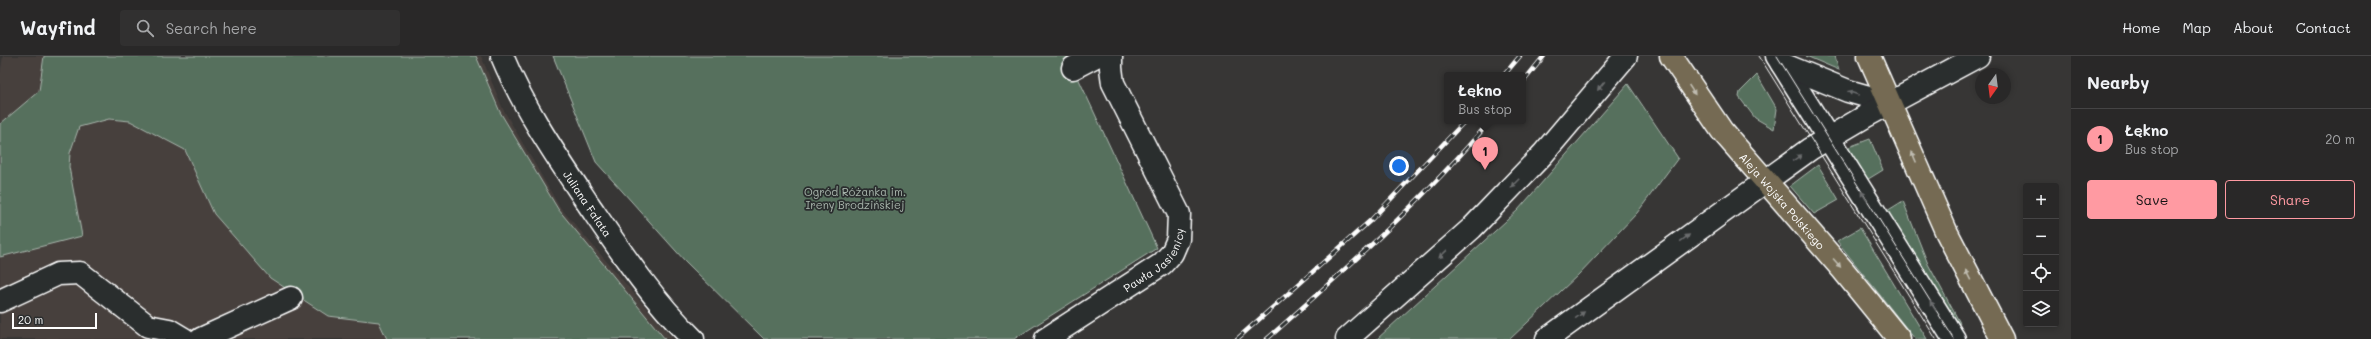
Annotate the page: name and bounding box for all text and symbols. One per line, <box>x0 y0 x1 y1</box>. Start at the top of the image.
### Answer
search box <box>120 10 400 46</box>
text: Wayfind <box>20 15 96 40</box>
icon: search <box>134 17 156 39</box>
text: Search here <box>166 18 257 38</box>
text: Home <box>2122 18 2160 37</box>
text: Map <box>2182 18 2211 37</box>
text: About <box>2233 18 2274 37</box>
text: Contact <box>2296 18 2351 37</box>
north arrow <box>1975 68 2011 104</box>
text: Nearby <box>2087 71 2149 93</box>
popup <box>1444 72 1526 124</box>
text: Łękno <box>1458 80 1502 100</box>
one-way arrow <box>1597 81 1606 92</box>
one-way arrow <box>1688 85 1696 95</box>
one-way arrow <box>1846 90 1858 96</box>
text: Bus stop <box>1458 100 1512 117</box>
text: Łękno <box>2125 120 2168 140</box>
text: 1 <box>2097 130 2103 147</box>
text: 20 m <box>2325 130 2355 147</box>
pin: 1 <box>1472 137 1498 170</box>
text: Bus stop <box>2125 140 2178 157</box>
street label: Aleja Wojska Polskiego <box>1737 149 1829 252</box>
one-way arrow <box>1910 151 1916 163</box>
one-way arrow <box>1791 154 1802 162</box>
your location <box>1389 156 1409 176</box>
street label: Juliana Fałata <box>561 167 616 240</box>
one-way arrow <box>1510 178 1520 188</box>
button: Save <box>2087 180 2217 219</box>
button: Share <box>2225 180 2355 219</box>
map controls <box>2023 183 2059 327</box>
button: + <box>2023 183 2059 219</box>
park label: Ogród Różanka im. Ireny Brodzińskiej <box>804 184 906 212</box>
one-way arrow <box>1861 190 1868 202</box>
button: − <box>2023 219 2059 255</box>
street label: Pawła Jasienicy <box>1120 228 1186 295</box>
one-way arrow <box>1680 235 1690 243</box>
one-way arrow <box>1438 249 1448 259</box>
button: locate <box>2023 255 2059 291</box>
one-way arrow <box>1832 257 1841 268</box>
one-way arrow <box>1965 269 1971 281</box>
button: layers <box>2023 291 2059 327</box>
one-way arrow <box>1930 300 1937 312</box>
scale bar <box>12 311 97 330</box>
one-way arrow <box>1574 311 1585 319</box>
text: 20 m <box>18 312 43 327</box>

